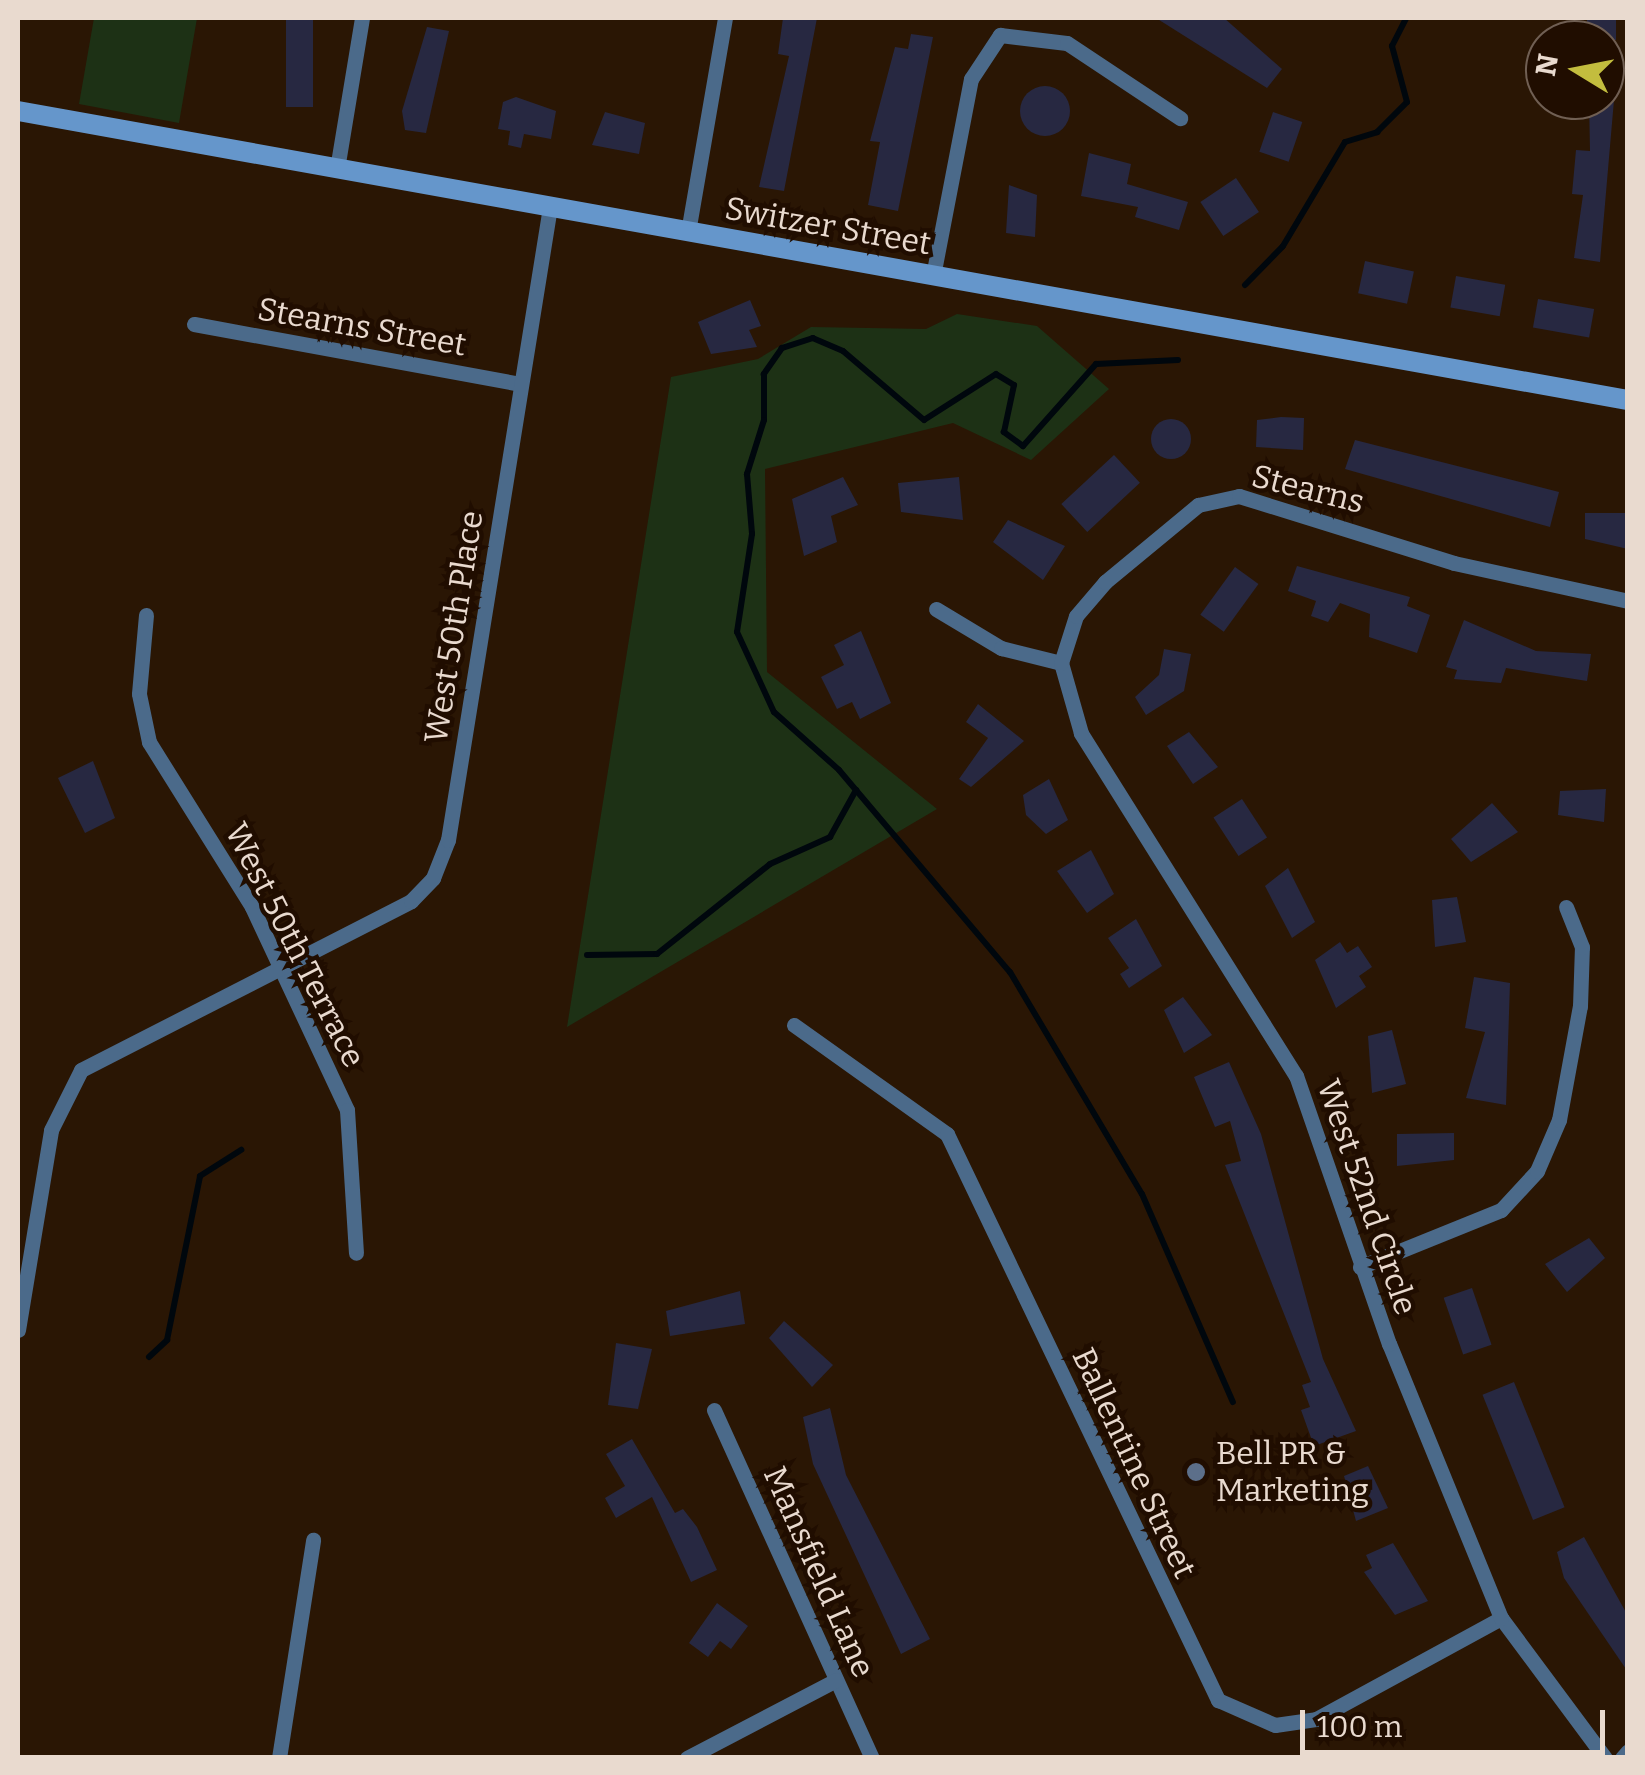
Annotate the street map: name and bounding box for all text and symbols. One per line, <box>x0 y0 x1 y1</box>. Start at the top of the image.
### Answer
north arrow <box>1525 20 1625 120</box>
text: N <box>1529 52 1565 79</box>
street label: Switzer Street <box>722 189 934 263</box>
street label: Stearns Street <box>255 290 469 364</box>
street label: Stearns <box>1248 457 1368 521</box>
street label: West 50th Place <box>417 508 491 746</box>
street label: West 50th Terrace <box>217 817 373 1073</box>
street label: West 52nd Circle <box>1309 1074 1425 1320</box>
street label: Ballentine Street <box>1064 1342 1204 1584</box>
place label: Bell PR & Marketing <box>1216 1435 1369 1510</box>
street label: Mansfield Lane <box>755 1461 883 1683</box>
marker: Bell PR & Marketing <box>1185 1461 1207 1483</box>
scale bar <box>1305 1690 1610 1752</box>
text: 100 m <box>1317 1709 1402 1745</box>

